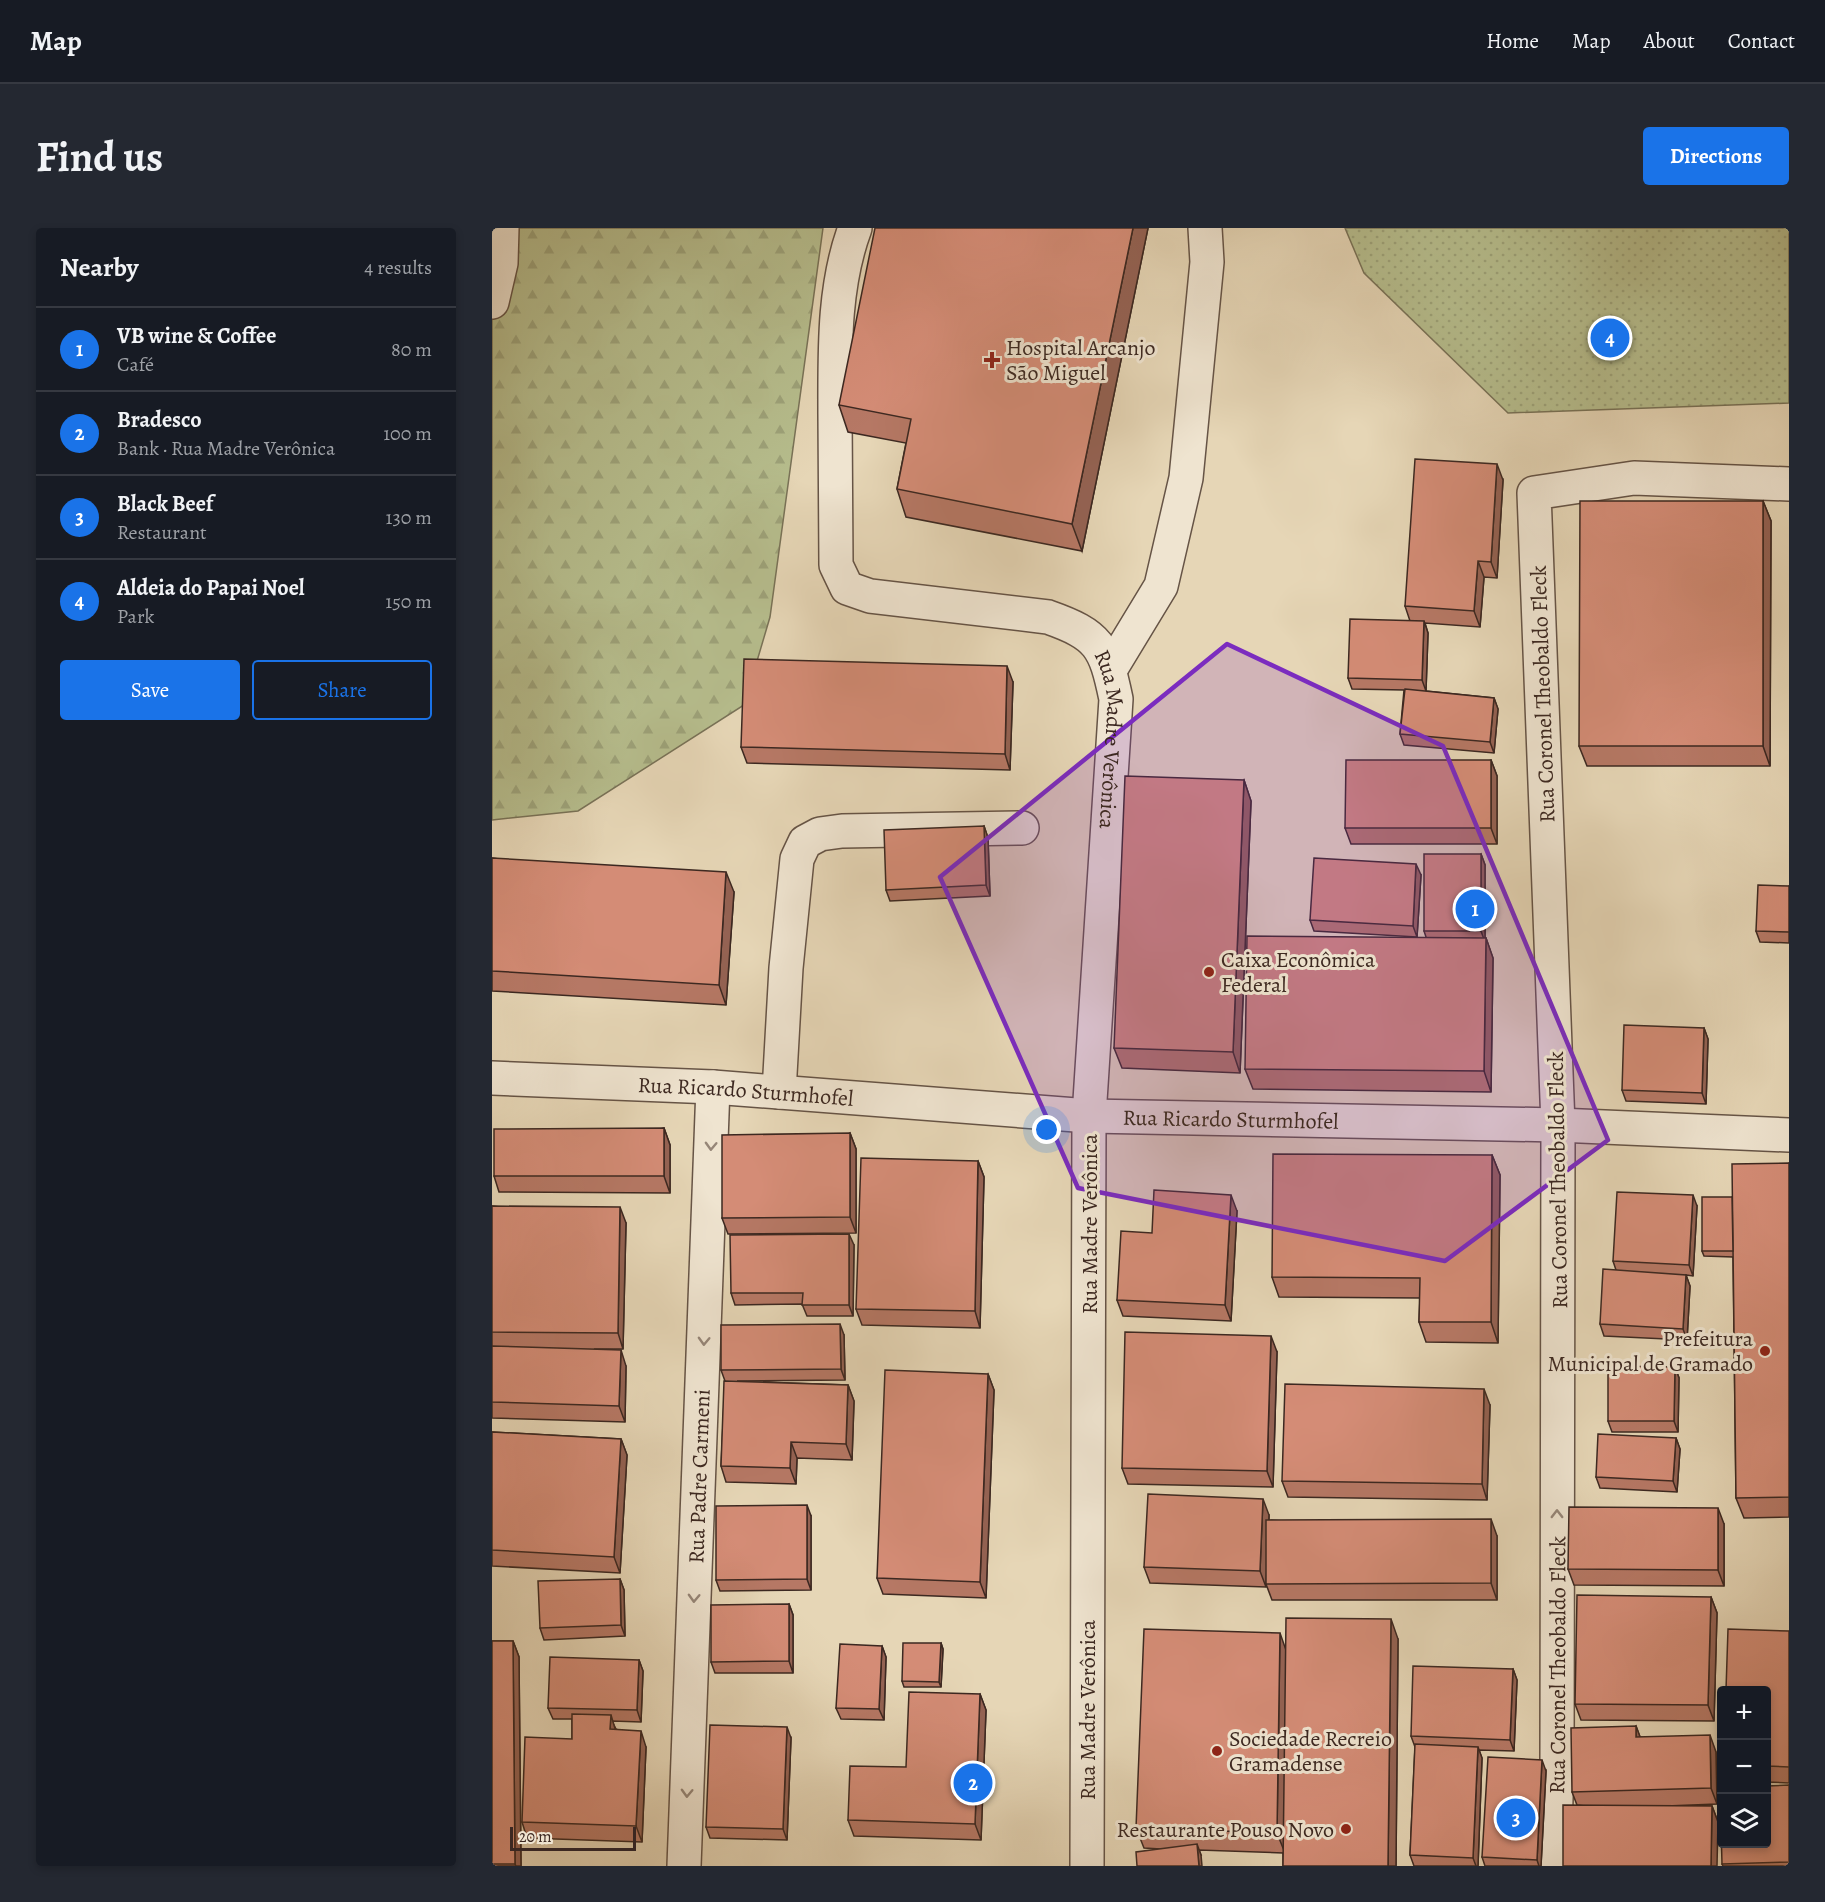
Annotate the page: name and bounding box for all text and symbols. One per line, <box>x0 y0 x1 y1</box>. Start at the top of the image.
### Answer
text: Map <box>30 22 82 60</box>
text: Home <box>1486 27 1539 55</box>
text: Map <box>1572 27 1610 55</box>
text: About <box>1643 27 1695 55</box>
text: Contact <box>1728 27 1795 55</box>
button: Directions <box>1643 127 1789 185</box>
text: Find us <box>36 128 163 185</box>
text: Nearby <box>60 250 139 285</box>
text: 4 results <box>364 254 432 281</box>
pin: 4 <box>1590 316 1630 360</box>
text: VB wine & Coffee <box>117 321 276 351</box>
place label: Hospital Arcanjo São Miguel <box>1006 333 1156 388</box>
text: 1 <box>76 336 83 363</box>
text: 80 m <box>391 336 432 363</box>
text: Café <box>117 351 154 378</box>
marker: Hospital Arcanjo São Miguel <box>983 351 1001 369</box>
text: Bradesco <box>117 405 202 435</box>
text: 2 <box>75 420 84 447</box>
text: 100 m <box>383 420 432 447</box>
text: Bank · Rua Madre Verônica <box>117 435 335 462</box>
text: Black Beef <box>117 489 213 519</box>
text: 3 <box>75 504 84 531</box>
text: 130 m <box>386 504 432 531</box>
text: Restaurant <box>117 519 207 546</box>
street label: Rua Coronel Theobaldo Fleck <box>1524 565 1562 823</box>
text: Aldeia do Papai Noel <box>117 573 305 603</box>
text: 4 <box>75 588 84 615</box>
text: 150 m <box>385 588 432 615</box>
text: Park <box>117 603 155 630</box>
street label: Rua Madre Verônica <box>1087 645 1131 831</box>
button: Save <box>60 660 240 720</box>
button: Share <box>252 660 432 720</box>
pin: 1 <box>1456 886 1494 932</box>
place label: Caixa Econômica Federal <box>1221 945 1376 1000</box>
marker: Caixa Econômica Federal <box>1202 965 1216 979</box>
street label: Rua Coronel Theobaldo Fleck <box>1541 1051 1575 1309</box>
street label: Rua Ricardo Sturmhofel <box>637 1070 854 1114</box>
street label: Rua Ricardo Sturmhofel <box>1122 1103 1339 1137</box>
your location <box>1032 1115 1061 1144</box>
street label: Rua Madre Verônica <box>1075 1133 1105 1314</box>
one-way arrow <box>705 1141 717 1150</box>
place label: Prefeitura Municipal de Gramado <box>1547 1324 1754 1379</box>
one-way arrow <box>697 1336 710 1345</box>
marker: Prefeitura Municipal de Gramado <box>1758 1344 1772 1358</box>
street label: Rua Padre Carmeni <box>681 1389 718 1564</box>
one-way arrow <box>1551 1509 1563 1518</box>
street label: Rua Coronel Theobaldo Fleck <box>1542 1536 1573 1794</box>
one-way arrow <box>688 1594 700 1603</box>
street label: Rua Madre Verônica <box>1073 1619 1103 1800</box>
map controls <box>1717 1686 1771 1848</box>
button: + <box>1717 1686 1771 1740</box>
place label: Sociedade Recreio Gramadense <box>1229 1724 1392 1779</box>
button: − <box>1717 1740 1771 1794</box>
marker: Sociedade Recreio Gramadense <box>1210 1744 1224 1758</box>
pin: 2 <box>954 1760 992 1806</box>
one-way arrow <box>680 1789 693 1798</box>
button: layers <box>1717 1794 1771 1848</box>
pin: 3 <box>1496 1796 1536 1840</box>
place label: Restaurante Pouso Novo <box>1117 1815 1334 1845</box>
marker: Restaurante Pouso Novo <box>1339 1822 1353 1836</box>
scale bar <box>510 1824 636 1852</box>
text: 20 m <box>519 1826 552 1848</box>

